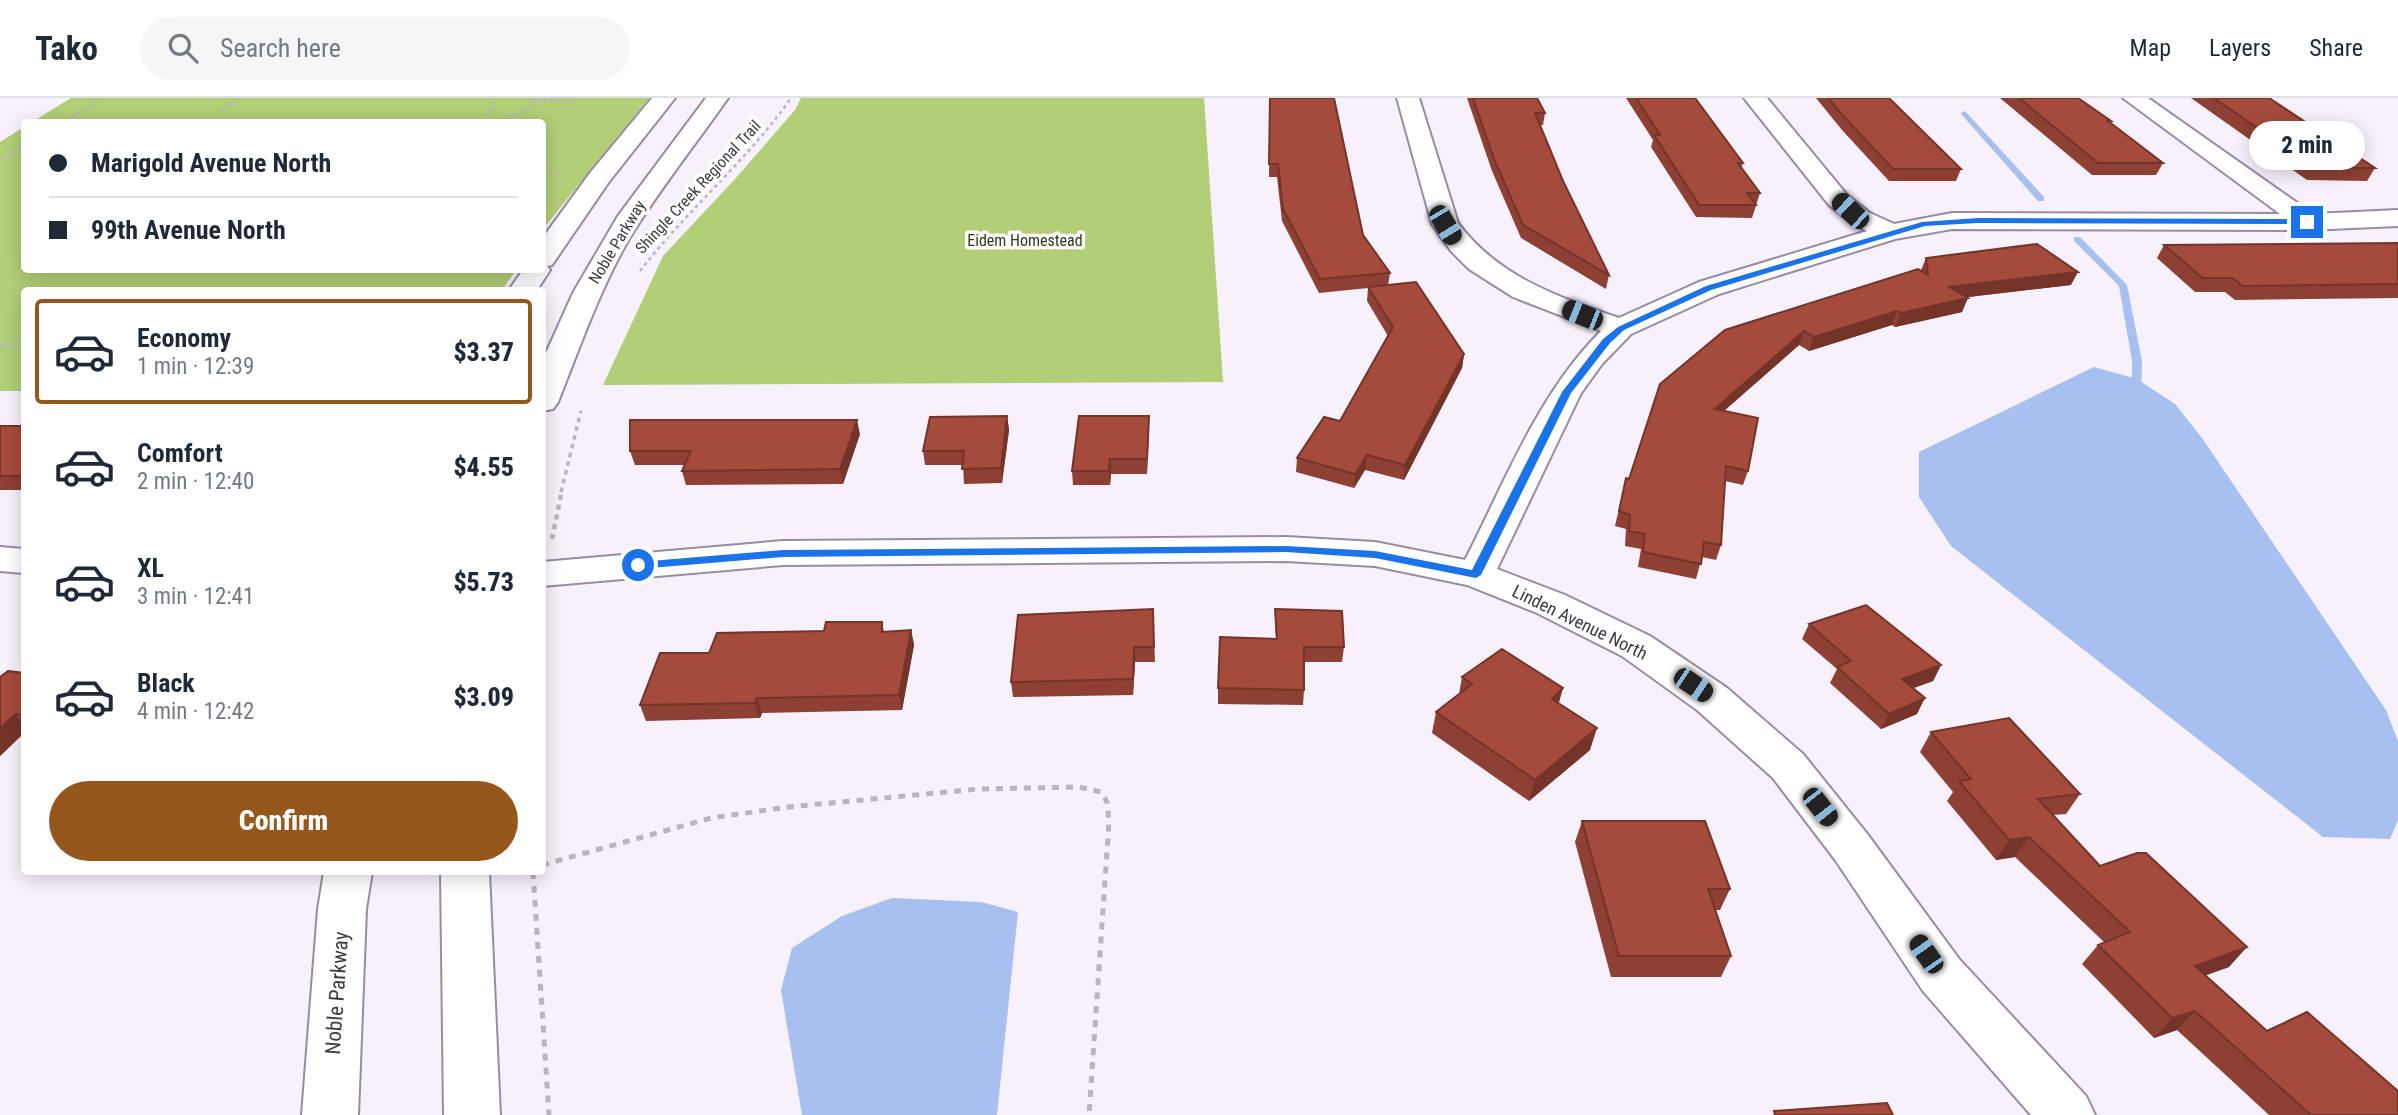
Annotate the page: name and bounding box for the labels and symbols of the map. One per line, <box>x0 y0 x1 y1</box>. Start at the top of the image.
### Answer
street label: Shingle Creek Regional Trail <box>631 116 765 258</box>
callout: 2 min <box>2249 121 2365 170</box>
car <box>1828 189 1873 233</box>
street label: Noble Parkway <box>585 197 649 287</box>
car <box>1426 202 1465 248</box>
route end <box>2291 206 2323 238</box>
park label: Eidem Homestead <box>967 231 1083 250</box>
car <box>1559 297 1606 333</box>
route start <box>622 549 654 581</box>
street label: Linden Avenue North <box>1509 580 1651 664</box>
car <box>1670 665 1717 705</box>
car <box>1799 784 1842 830</box>
street label: Noble Parkway <box>321 930 353 1055</box>
car <box>1906 931 1947 977</box>

